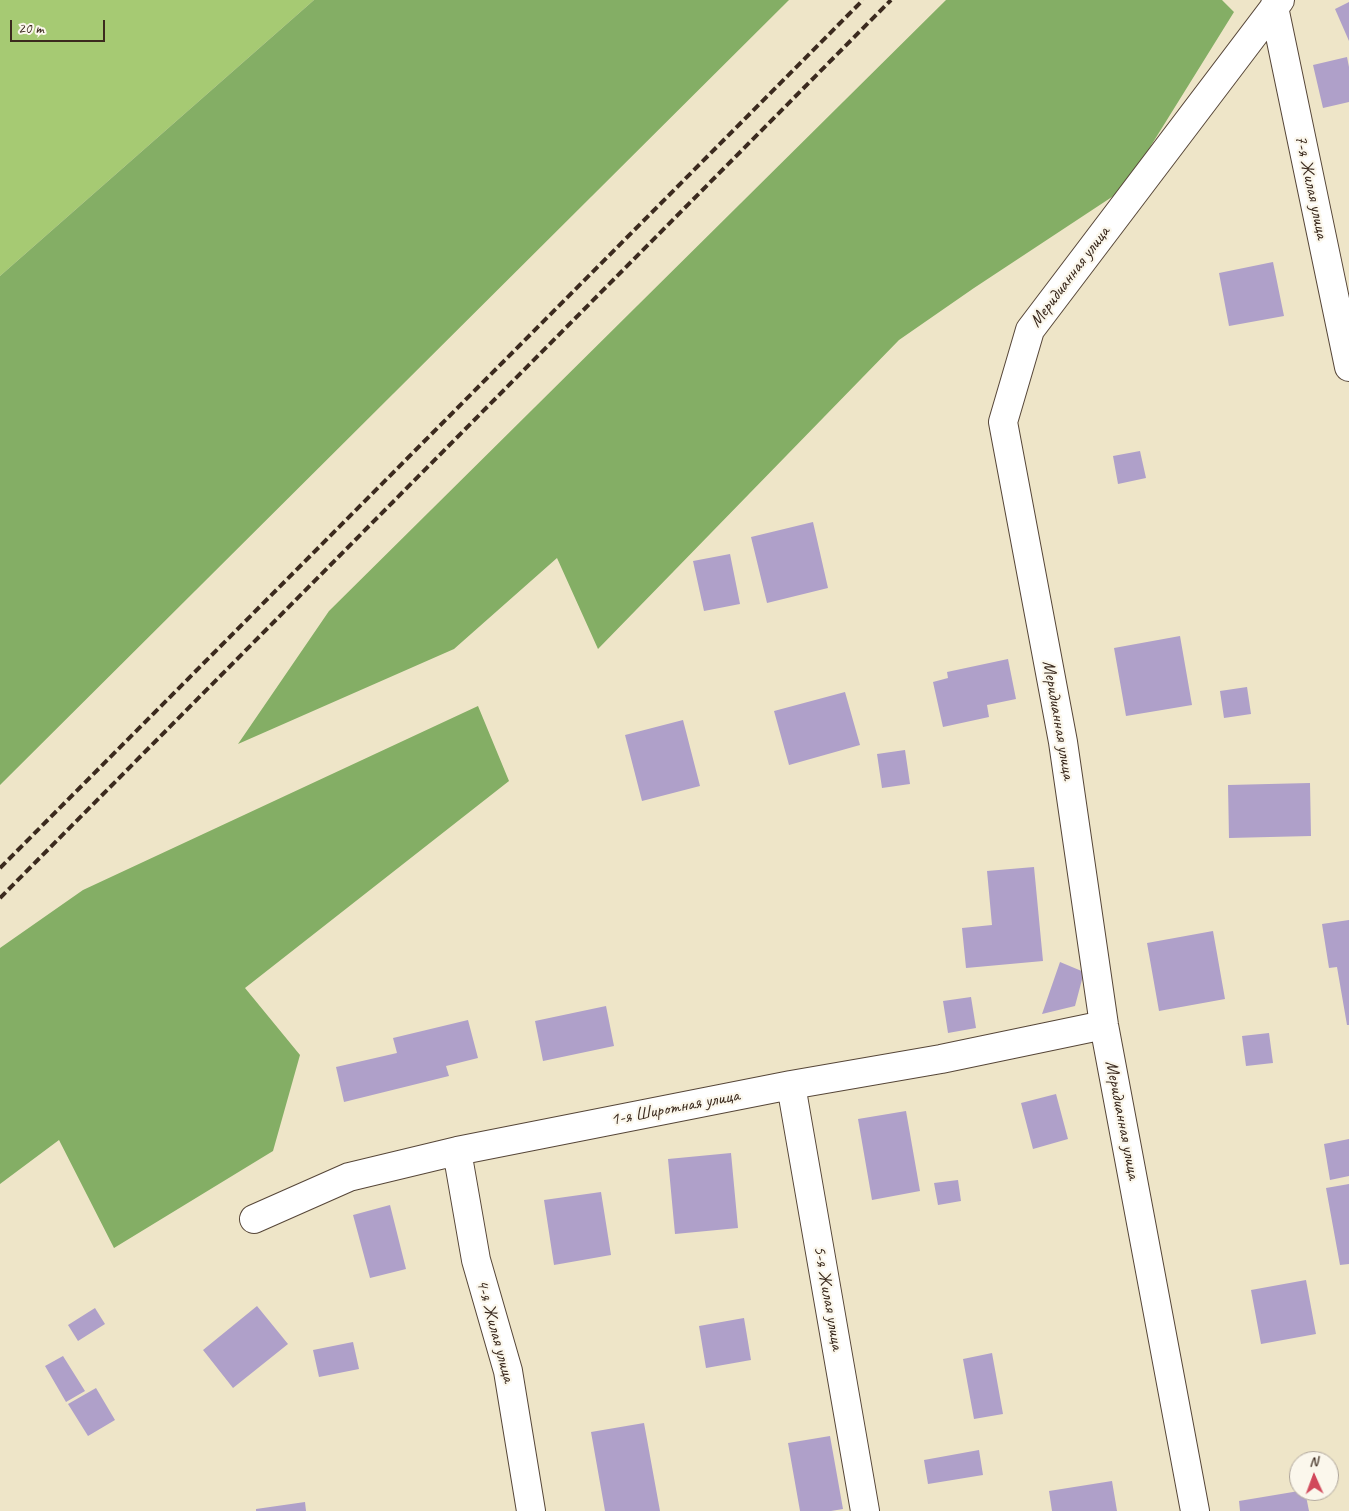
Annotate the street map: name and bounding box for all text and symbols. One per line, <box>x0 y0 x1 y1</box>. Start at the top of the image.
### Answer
scale bar <box>12 10 108 42</box>
text: 20 m <box>18 19 44 38</box>
street label: 7-я Жилая улица <box>1289 133 1333 241</box>
street label: Меридианная улица <box>1025 222 1115 332</box>
street label: Меридианная улица <box>1037 659 1079 781</box>
street label: Меридианная улица <box>1100 1059 1144 1181</box>
street label: 1-я Широтная улица <box>609 1085 741 1131</box>
street label: 5-я Жилая улица <box>808 1244 848 1352</box>
street label: 4-я Жилая улица <box>471 1277 519 1385</box>
north arrow <box>1289 1451 1339 1501</box>
text: N <box>1309 1453 1318 1470</box>

